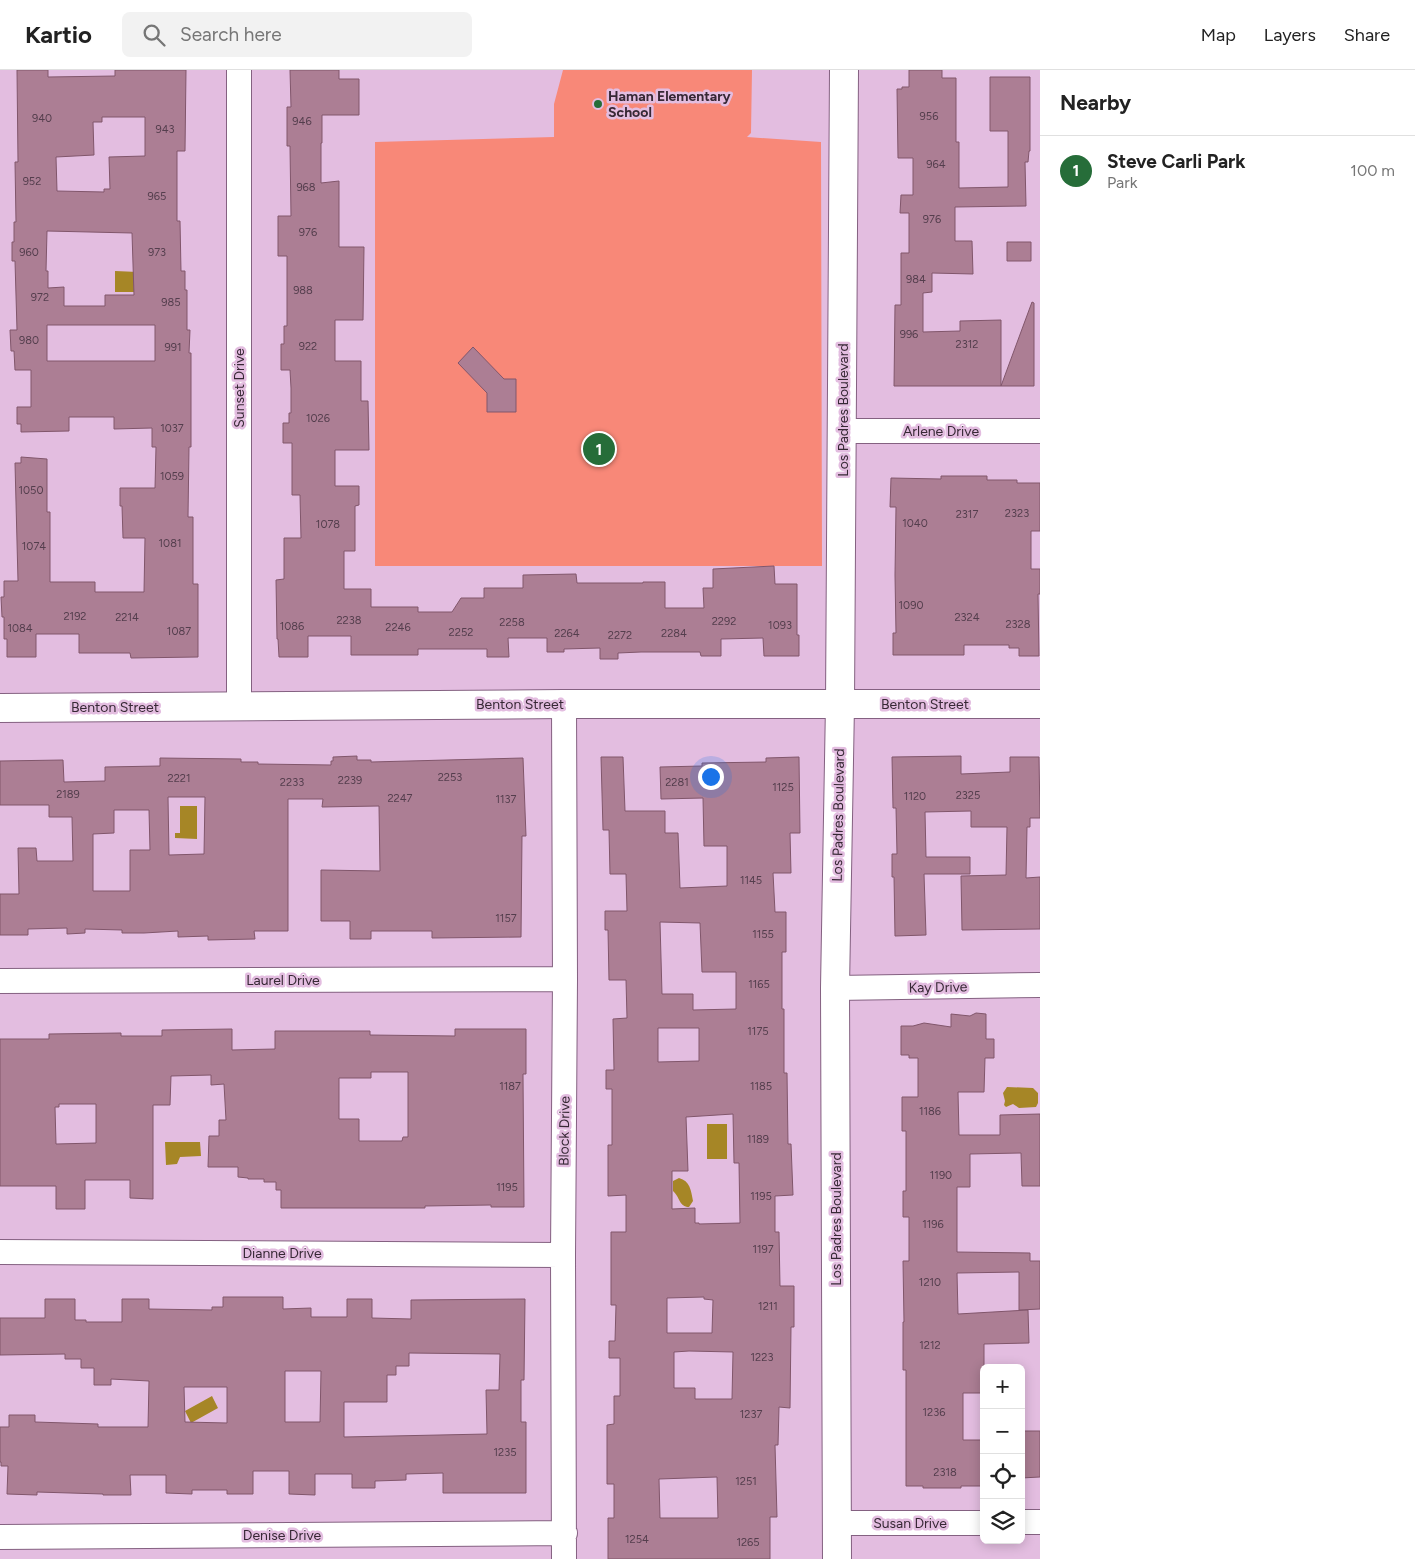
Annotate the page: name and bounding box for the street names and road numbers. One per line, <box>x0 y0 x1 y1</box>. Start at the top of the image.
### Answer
street label: Los Padres Boulevard <box>835 343 852 477</box>
street label: Sunset Drive <box>231 348 248 428</box>
street label: Arlene Drive <box>903 423 979 440</box>
street label: Benton Street <box>476 696 564 713</box>
street label: Benton Street <box>881 696 969 713</box>
street label: Benton Street <box>71 699 159 716</box>
street label: Los Padres Boulevard <box>829 748 848 882</box>
street label: Laurel Drive <box>246 972 320 989</box>
street label: Kay Drive <box>909 978 968 997</box>
street label: Block Drive <box>555 1096 574 1166</box>
street label: Los Padres Boulevard <box>828 1152 845 1286</box>
street label: Dianne Drive <box>242 1245 322 1262</box>
street label: Susan Drive <box>873 1515 947 1532</box>
street label: Denise Drive <box>243 1527 322 1544</box>

